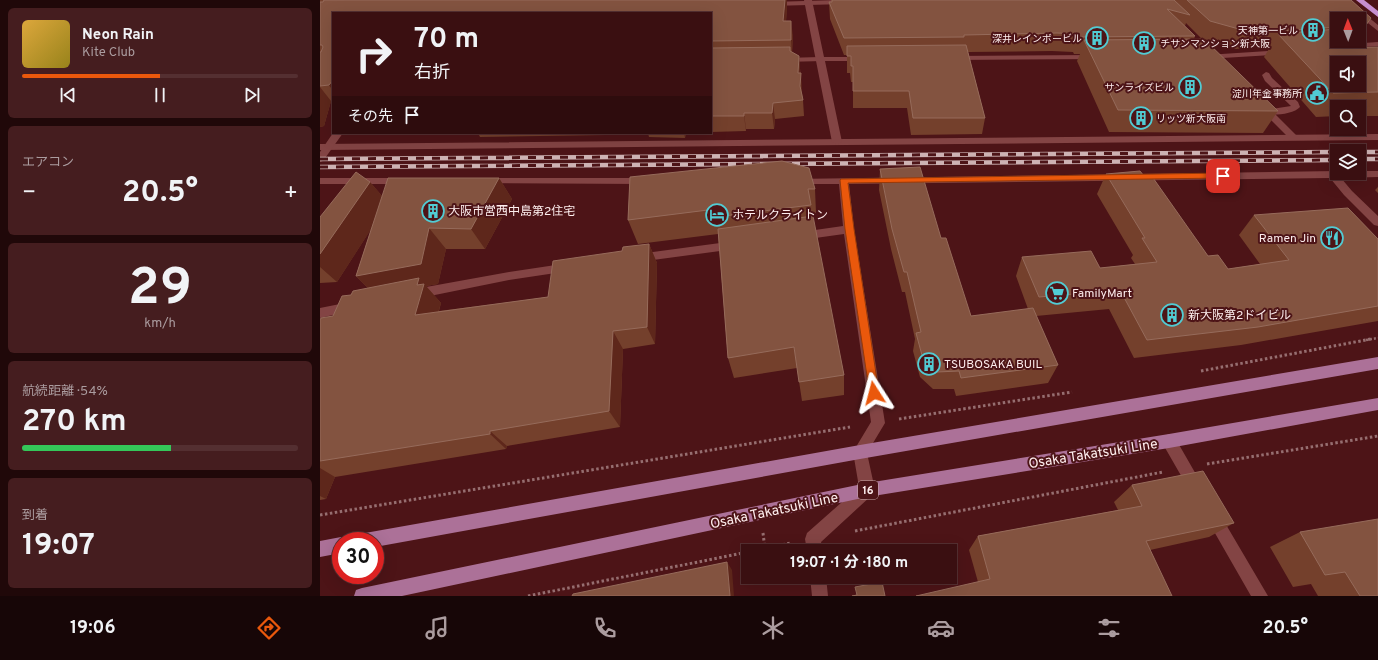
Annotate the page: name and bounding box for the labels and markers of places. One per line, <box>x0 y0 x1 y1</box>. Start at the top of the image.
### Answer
building icon: 天神第一ビル <box>1300 17 1326 43</box>
building icon: 深井レインボービル <box>1084 25 1110 51</box>
place label: 天神第一ビル <box>1238 25 1298 38</box>
building icon: チサンマンション新大阪 <box>1131 30 1157 56</box>
place label: 深井レインボービル <box>992 33 1082 46</box>
place label: チサンマンション新大阪 <box>1160 38 1270 51</box>
building icon: サンライズビル <box>1177 74 1203 100</box>
public building icon: 淀川年金事務所 <box>1304 80 1330 106</box>
place label: サンライズビル <box>1104 82 1174 95</box>
place label: 淀川年金事務所 <box>1232 88 1302 101</box>
building icon: リッツ新大阪南 <box>1128 105 1154 131</box>
place label: リッツ新大阪南 <box>1156 113 1226 126</box>
pin <box>1206 159 1240 193</box>
building icon: 大阪市営西中島第2住宅 <box>420 198 446 224</box>
hotel icon: ホテルクライトン <box>704 202 730 228</box>
place label: 大阪市営西中島第2住宅 <box>448 204 575 220</box>
place label: ホテルクライトン <box>732 208 828 224</box>
restaurant icon: Ramen Jin <box>1319 225 1345 251</box>
place label: Ramen Jin <box>1259 231 1316 247</box>
supermarket icon: FamilyMart <box>1044 280 1070 306</box>
place label: FamilyMart <box>1072 286 1132 302</box>
building icon: 新大阪第2ドイビル <box>1159 302 1185 328</box>
place label: 新大阪第2ドイビル <box>1188 308 1291 324</box>
building icon: TSUBOSAKA BUIL <box>916 351 942 377</box>
place label: TSUBOSAKA BUIL <box>944 357 1042 373</box>

